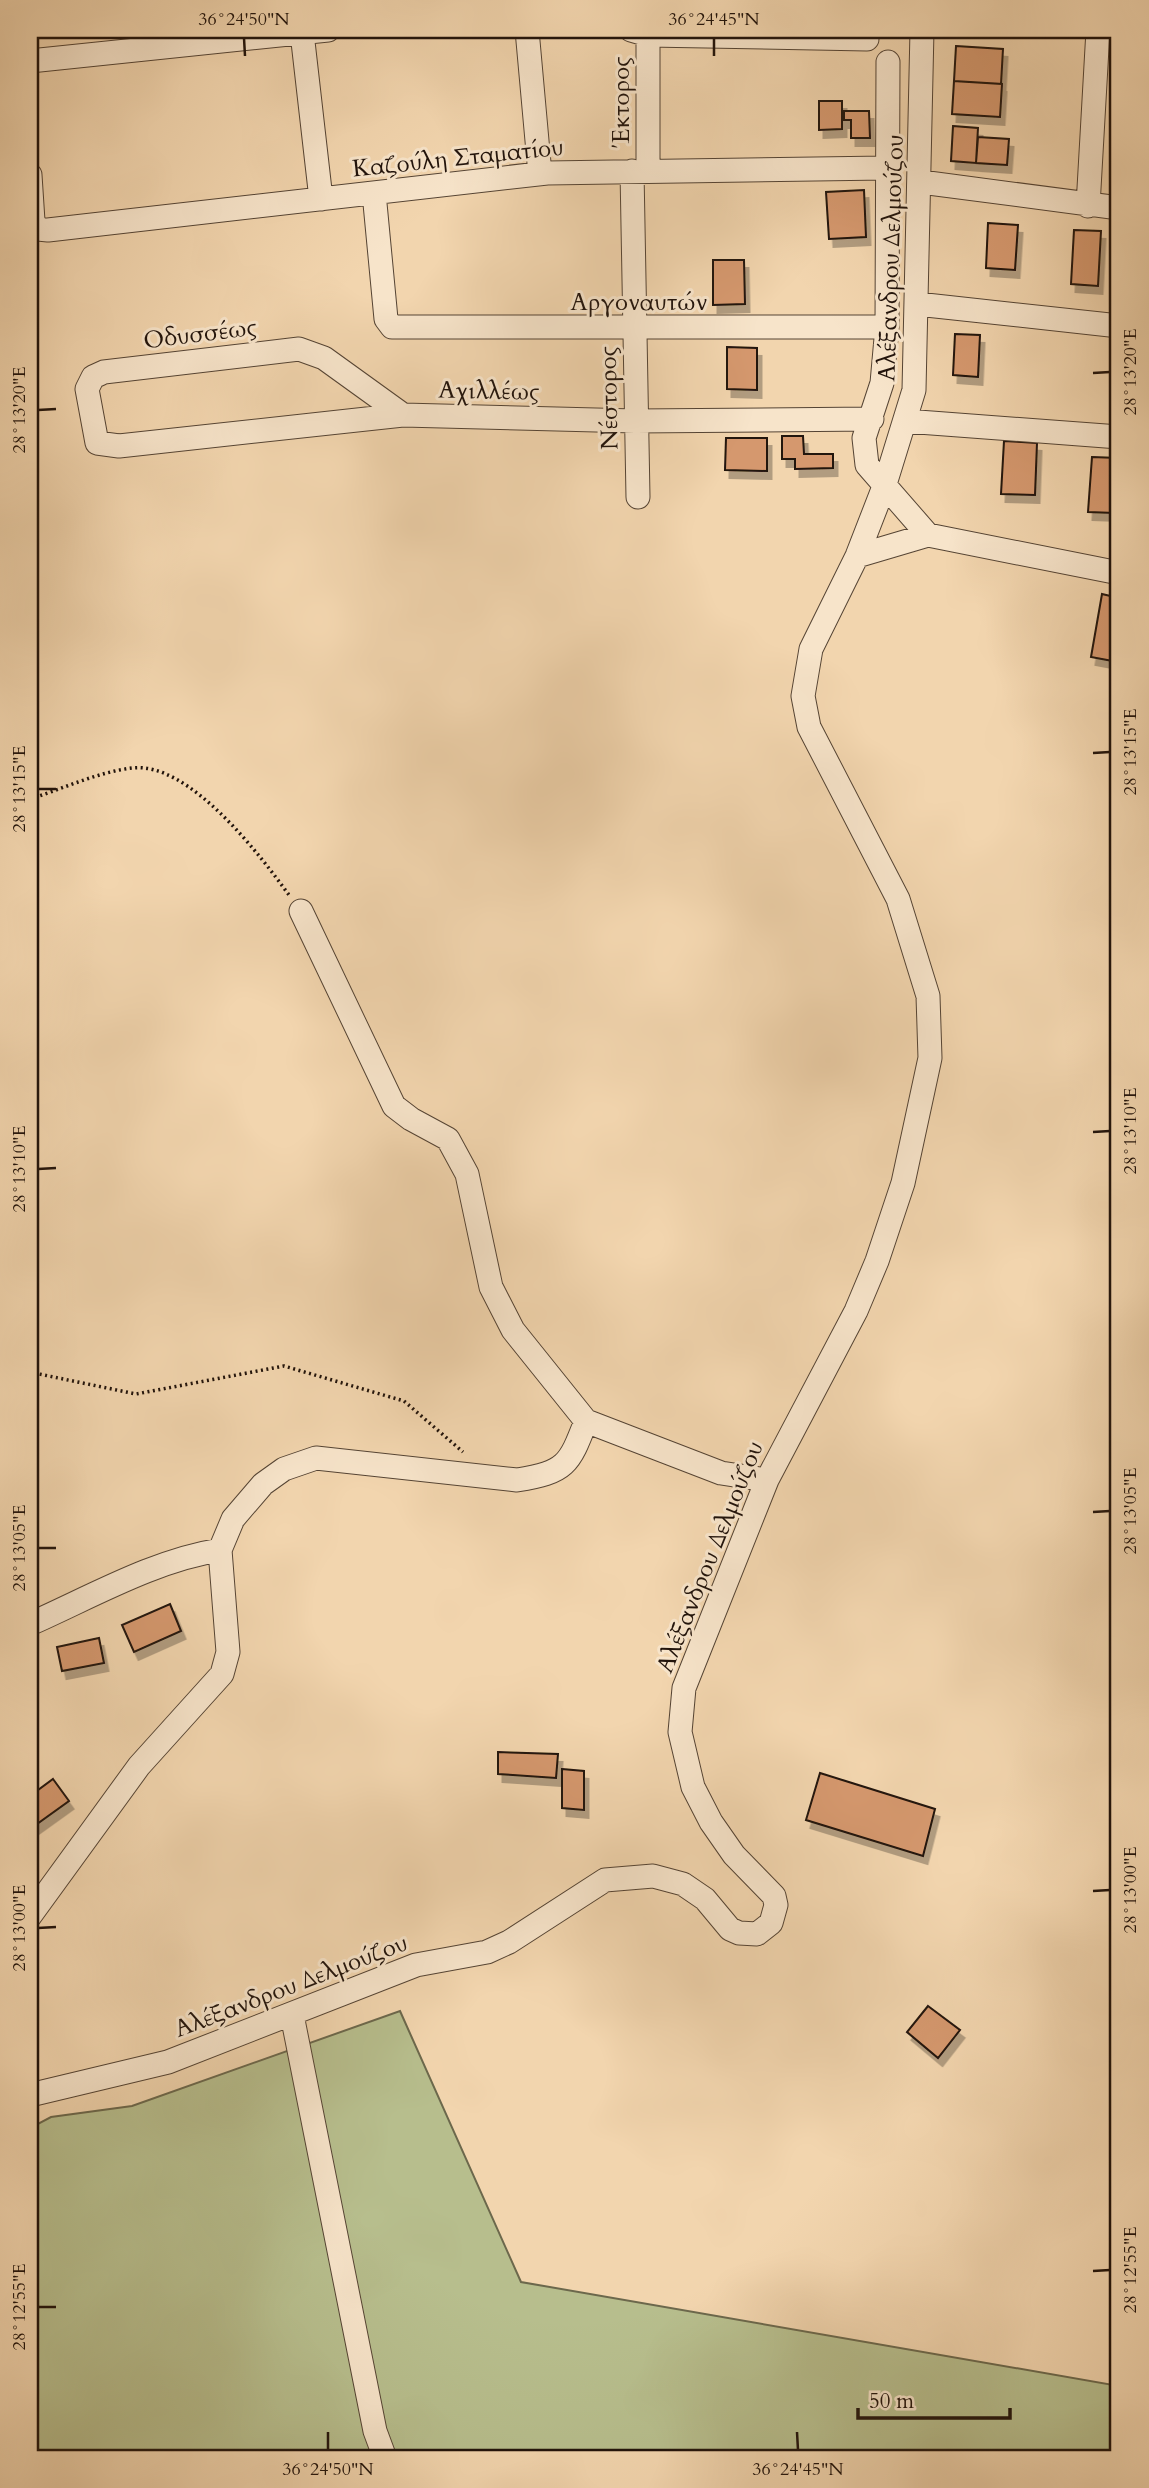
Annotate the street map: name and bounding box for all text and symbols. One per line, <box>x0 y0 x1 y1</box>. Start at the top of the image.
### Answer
text: 36°24'50"N <box>198 7 290 32</box>
text: 36°24'45"N <box>668 7 760 32</box>
street label: Έκτορος <box>605 57 638 148</box>
street label: Καζούλη Σταματίου <box>351 131 565 185</box>
street label: Αλέξανδρου Δελμούζου <box>870 134 912 382</box>
street label: Αργοναυτών <box>571 286 707 319</box>
street label: Οδυσσέως <box>142 311 258 357</box>
text: 28°13'20"E <box>1118 328 1143 416</box>
street label: Νέστορος <box>592 346 626 450</box>
text: 28°13'20"E <box>7 366 32 454</box>
street label: Αχιλλέως <box>438 374 540 408</box>
text: 28°13'15"E <box>1118 708 1143 796</box>
text: 28°13'15"E <box>7 745 32 833</box>
text: 28°13'10"E <box>1118 1087 1143 1175</box>
text: 28°13'10"E <box>7 1125 32 1213</box>
street label: Αλέξανδρου Δελμούζου <box>648 1436 772 1678</box>
text: 28°13'05"E <box>1118 1467 1143 1555</box>
text: 28°13'05"E <box>7 1504 32 1592</box>
text: 28°13'00"E <box>1118 1846 1143 1934</box>
text: 28°13'00"E <box>7 1884 32 1972</box>
street label: Αλέξανδρου Δελμούζου <box>170 1926 412 2046</box>
text: 28°12'55"E <box>1118 2226 1143 2314</box>
text: 28°12'55"E <box>7 2263 32 2351</box>
scale bar <box>858 2376 1011 2420</box>
text: 50 m <box>869 2387 914 2416</box>
text: 36°24'50"N <box>282 2457 374 2482</box>
text: 36°24'45"N <box>752 2457 844 2482</box>

